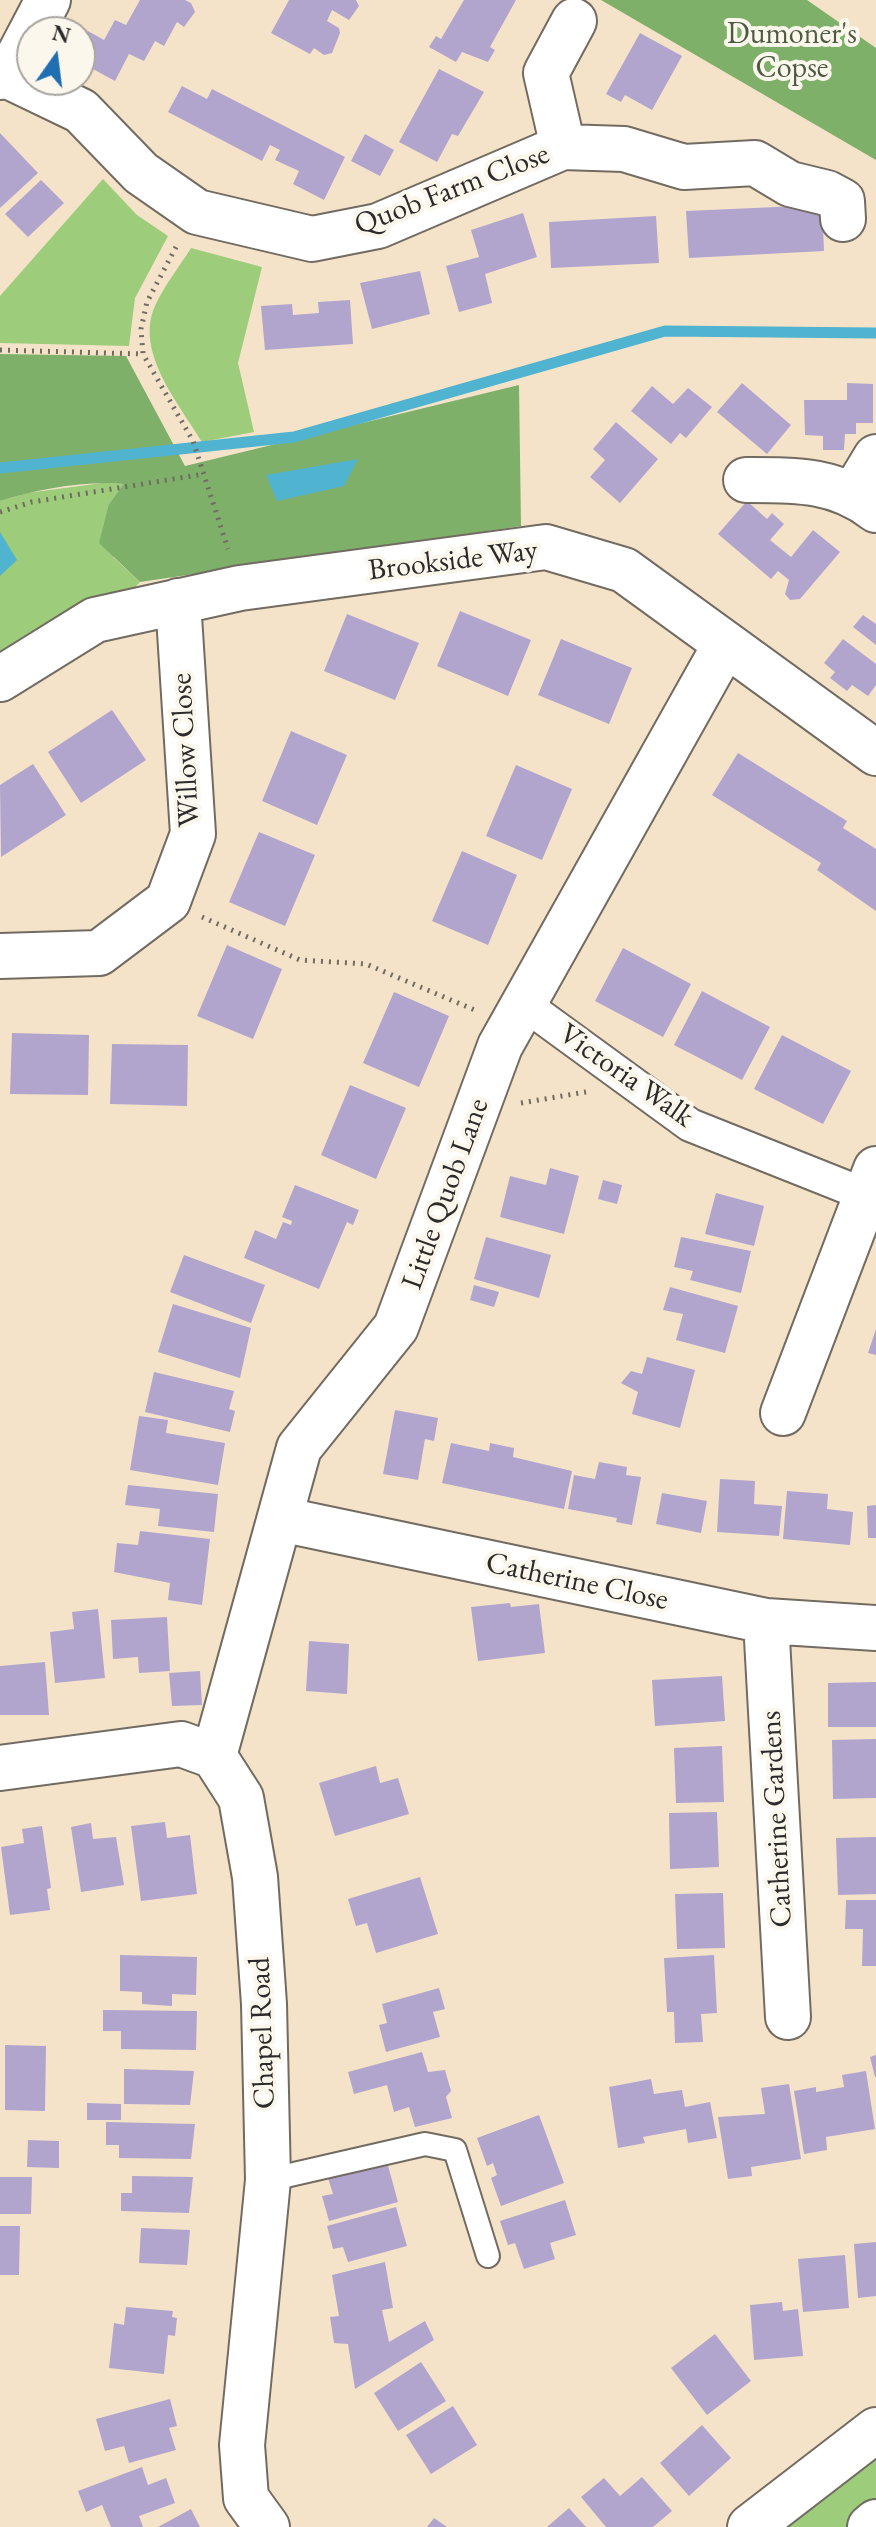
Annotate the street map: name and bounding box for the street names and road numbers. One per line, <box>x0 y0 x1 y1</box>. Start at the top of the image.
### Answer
street label: Quob Farm Close <box>350 136 554 244</box>
street label: Brookside Way <box>366 533 540 589</box>
street label: Willow Close <box>164 672 208 828</box>
street label: Victoria Walk <box>552 1016 700 1136</box>
street label: Little Quob Lane <box>395 1094 497 1294</box>
street label: Catherine Close <box>483 1545 671 1619</box>
street label: Catherine Gardens <box>753 1710 801 1928</box>
street label: Chapel Road <box>242 1956 284 2110</box>

